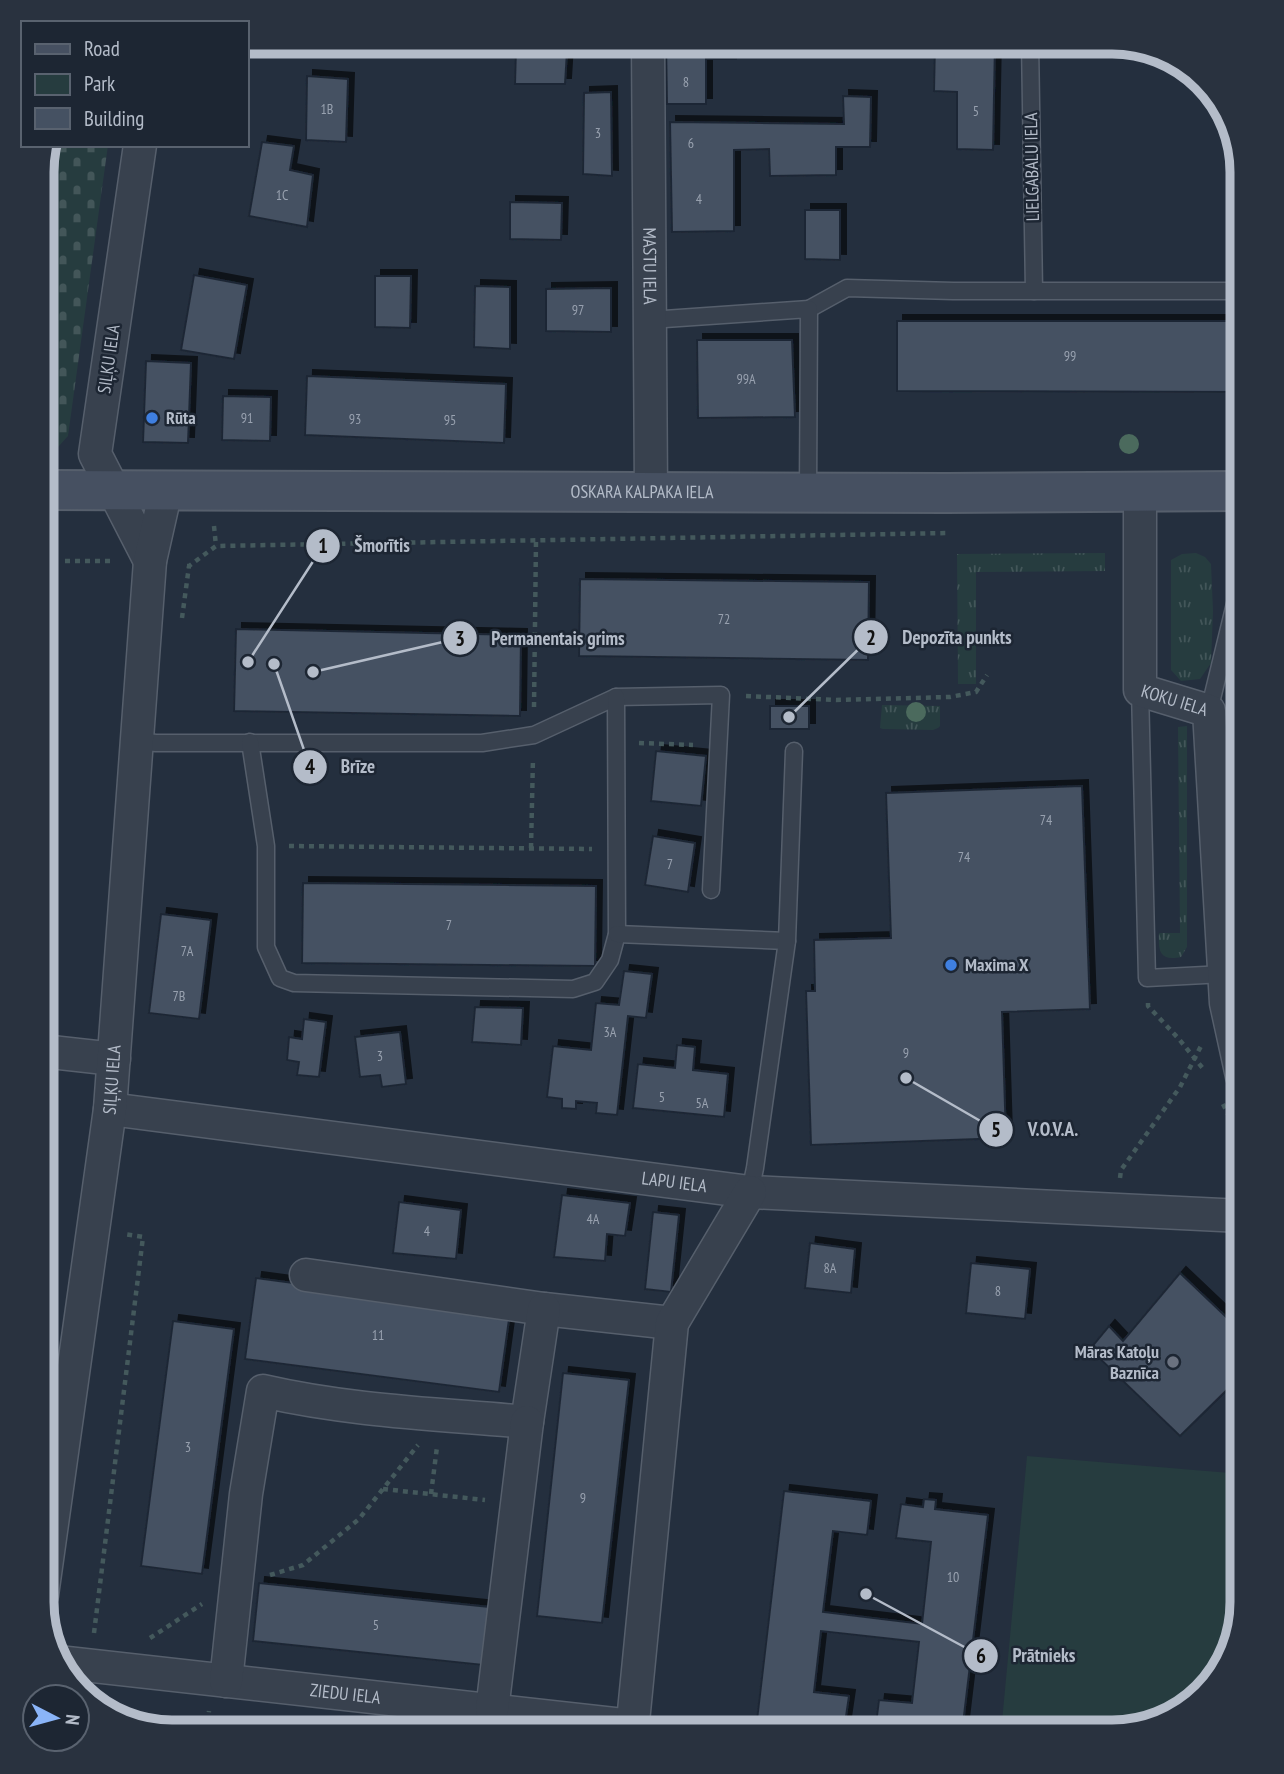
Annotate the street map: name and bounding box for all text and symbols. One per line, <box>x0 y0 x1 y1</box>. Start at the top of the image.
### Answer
legend <box>21 21 248 147</box>
text: Road <box>84 35 120 62</box>
text: Park <box>84 70 115 97</box>
house number: 8 <box>683 73 689 91</box>
house number: 1B <box>321 100 333 118</box>
house number: 5 <box>973 102 979 120</box>
text: Building <box>84 105 144 132</box>
street label: LIELGABALU IELA <box>1019 112 1044 222</box>
house number: 3 <box>595 124 601 142</box>
house number: 6 <box>688 134 694 152</box>
house number: 1C <box>276 186 289 204</box>
house number: 4 <box>696 190 703 208</box>
street label: MASTU IELA <box>638 227 662 305</box>
house number: 97 <box>572 301 584 319</box>
street label: SIĻĶU IELA <box>92 322 125 395</box>
house number: 99 <box>1064 347 1076 365</box>
house number: 99A <box>736 370 756 388</box>
place label: Rūta <box>166 406 196 429</box>
house number: 91 <box>241 409 253 427</box>
marker: Rūta <box>144 410 160 426</box>
house number: 93 <box>349 410 361 428</box>
house number: 95 <box>444 411 456 429</box>
street label: OSKARA KALPAKA IELA <box>570 480 714 503</box>
callout: Šmorītis <box>305 526 424 566</box>
text: 1 <box>318 532 328 559</box>
text: Šmorītis <box>354 533 410 557</box>
house number: 72 <box>718 610 730 628</box>
callout: Depozīta punkts <box>853 617 1026 657</box>
callout: Permanentais grims <box>443 618 639 658</box>
text: 2 <box>866 624 876 651</box>
text: 3 <box>455 625 465 652</box>
text: Depozīta punkts <box>902 625 1012 649</box>
text: Permanentais grims <box>491 626 625 650</box>
street label: KOKU IELA <box>1138 679 1211 721</box>
callout: Brīze <box>292 747 390 787</box>
text: 4 <box>305 753 315 780</box>
text: Brīze <box>341 754 375 778</box>
house number: 74 <box>1040 811 1053 829</box>
house number: 74 <box>958 848 971 866</box>
house number: 7 <box>667 855 673 873</box>
house number: 7 <box>446 916 452 934</box>
house number: 7A <box>181 942 194 960</box>
place label: Maxima X <box>965 953 1029 976</box>
marker: Maxima X <box>943 957 959 973</box>
house number: 7B <box>173 987 185 1005</box>
house number: 3A <box>604 1023 617 1041</box>
street label: SIĻĶU IELA <box>97 1044 126 1116</box>
house number: 9 <box>903 1044 909 1062</box>
house number: 3 <box>377 1047 383 1065</box>
house number: 5 <box>659 1088 665 1106</box>
house number: 5A <box>696 1094 709 1112</box>
callout: V.O.V.A. <box>979 1110 1092 1150</box>
text: 5 <box>991 1116 1001 1143</box>
text: V.O.V.A. <box>1027 1117 1078 1141</box>
street label: LAPU IELA <box>640 1166 709 1197</box>
house number: 4A <box>587 1210 600 1228</box>
house number: 4 <box>424 1222 431 1240</box>
house number: 8A <box>824 1259 837 1277</box>
house number: 8 <box>995 1282 1001 1300</box>
house number: 11 <box>372 1326 384 1344</box>
place label: Māras Katoļu Baznīca <box>1075 1340 1159 1384</box>
marker: Māras Katoļu Baznīca <box>1165 1354 1181 1370</box>
house number: 3 <box>185 1438 191 1456</box>
house number: 9 <box>580 1489 586 1507</box>
house number: 10 <box>947 1568 959 1586</box>
house number: 5 <box>373 1616 379 1634</box>
callout: Prātnieks <box>963 1636 1089 1676</box>
text: 6 <box>976 1642 986 1669</box>
text: Prātnieks <box>1013 1643 1076 1667</box>
street label: ZIEDU IELA <box>309 1678 382 1709</box>
north arrow <box>21 1683 91 1753</box>
text: N <box>60 1713 85 1726</box>

